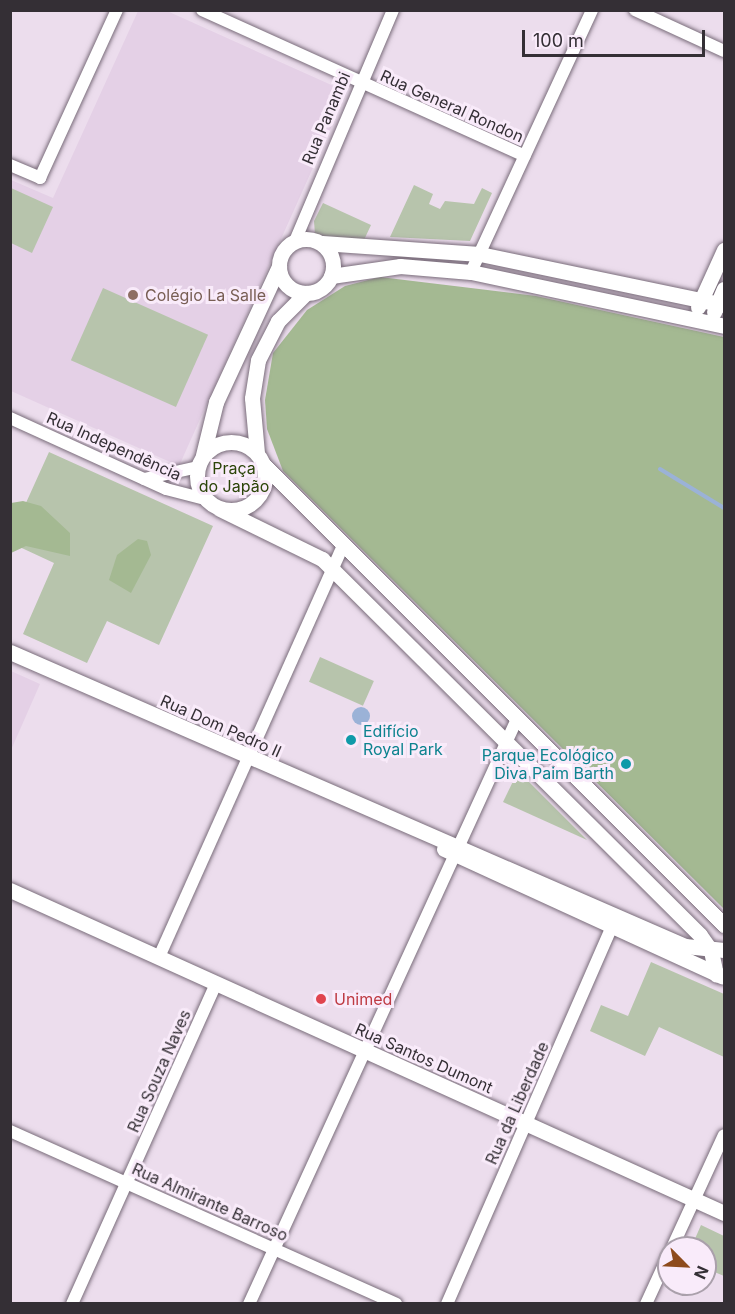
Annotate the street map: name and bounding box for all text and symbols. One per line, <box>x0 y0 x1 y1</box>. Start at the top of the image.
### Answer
scale bar <box>525 18 708 56</box>
text: 100 m <box>533 30 584 51</box>
street label: Rua General Rondon <box>377 66 527 146</box>
street label: Rua Panambi <box>298 69 354 167</box>
place label: Colégio La Salle <box>145 285 266 305</box>
marker: Colégio La Salle <box>126 288 140 302</box>
street label: Rua Independência <box>44 408 184 484</box>
park label: Praça do Japão <box>199 458 269 496</box>
street label: Rua Dom Pedro II <box>157 691 285 761</box>
place label: Edifício Royal Park <box>363 721 443 759</box>
marker: Edifício Royal Park <box>344 733 358 747</box>
place label: Parque Ecológico Diva Paim Barth <box>482 745 614 783</box>
marker: Parque Ecológico Diva Paim Barth <box>619 757 633 771</box>
place label: Unimed <box>334 989 392 1009</box>
marker: Unimed <box>312 990 330 1008</box>
street label: Rua Souza Naves <box>123 1007 195 1135</box>
street label: Rua Santos Dumont <box>352 1019 496 1097</box>
street label: Rua da Liberdade <box>481 1039 553 1167</box>
street label: Rua Almirante Barroso <box>129 1159 291 1245</box>
north arrow <box>657 1236 717 1296</box>
text: N <box>690 1263 713 1282</box>

